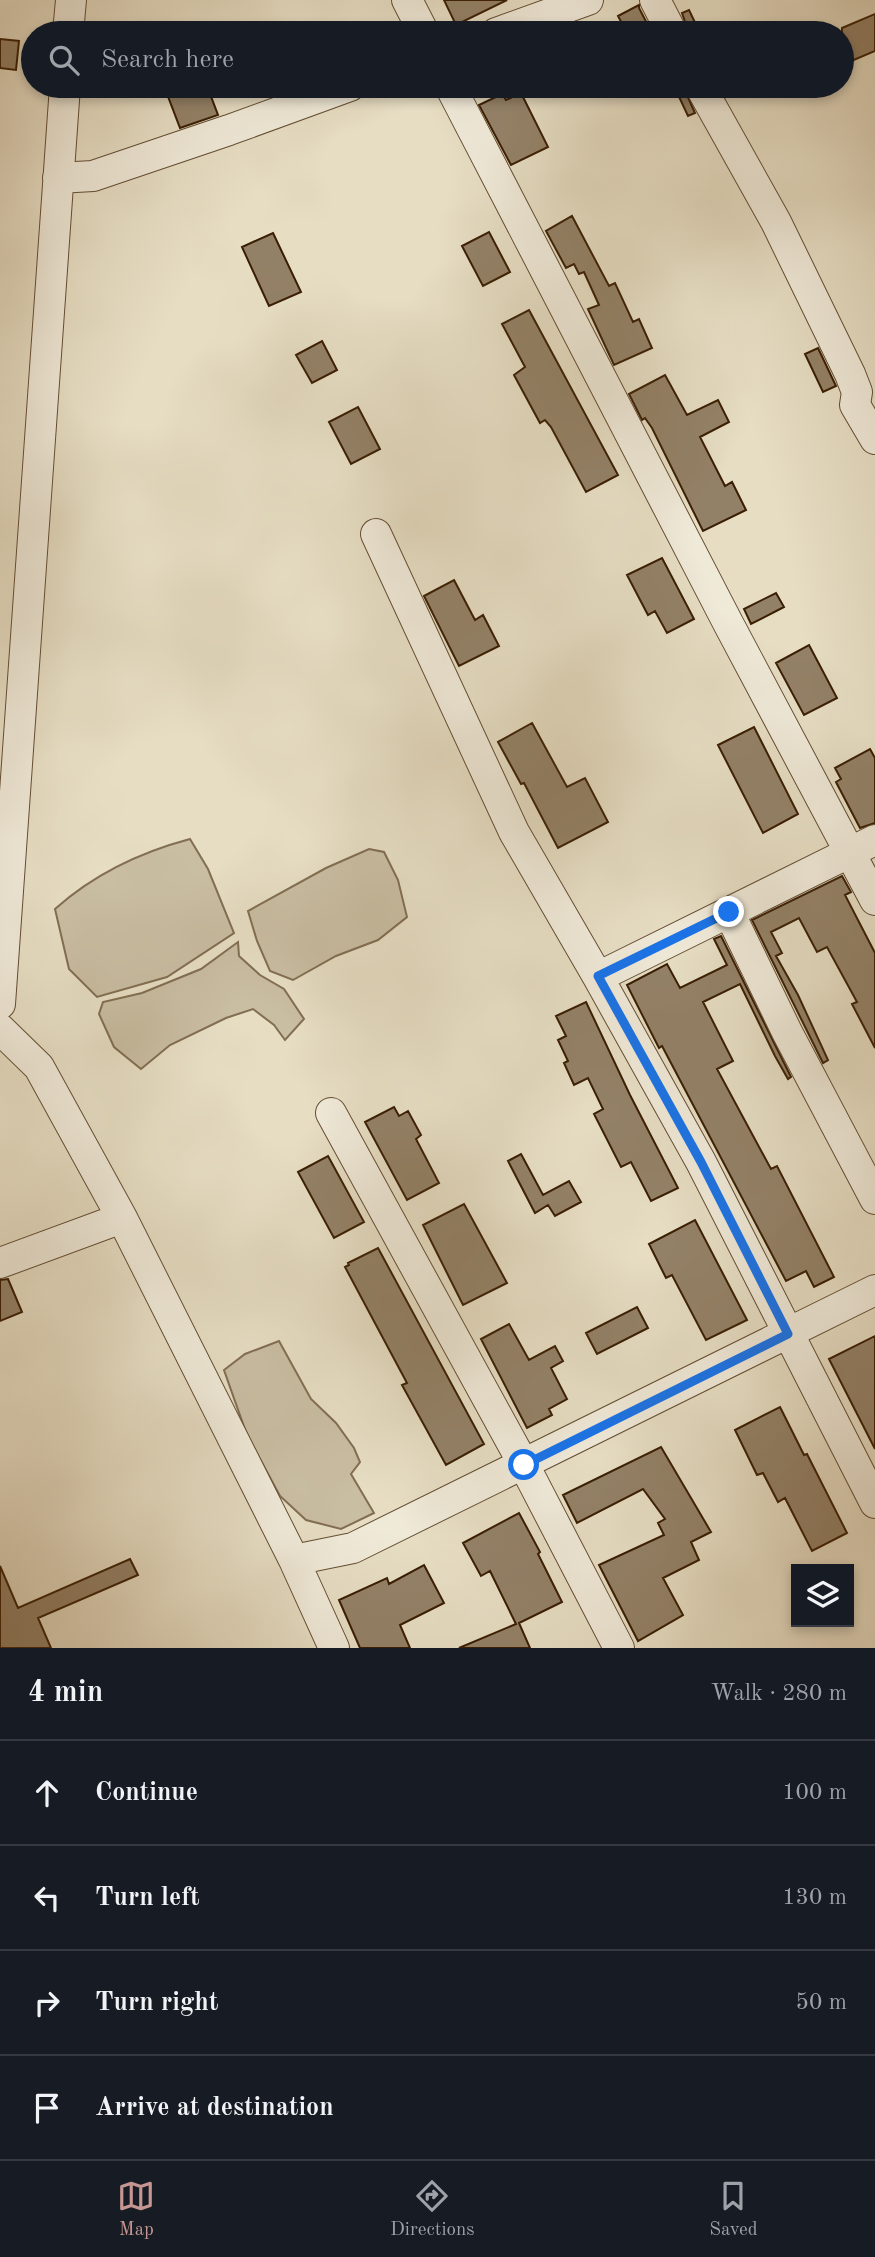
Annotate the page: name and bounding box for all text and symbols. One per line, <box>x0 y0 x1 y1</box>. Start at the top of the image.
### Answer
search box <box>21 21 854 98</box>
icon: search <box>45 41 83 79</box>
text: Search here <box>101 47 234 73</box>
route end <box>713 896 744 927</box>
route start <box>508 1449 539 1480</box>
map controls <box>791 1564 854 1627</box>
button: layers <box>791 1564 854 1627</box>
text: 4 min <box>28 1678 103 1708</box>
text: Walk · 280 m <box>711 1682 847 1705</box>
icon: ahead <box>28 1774 66 1812</box>
text: Continue <box>95 1780 198 1806</box>
text: 100 m <box>782 1781 847 1804</box>
icon: left <box>28 1879 66 1917</box>
text: Turn left <box>95 1885 200 1911</box>
text: 130 m <box>782 1886 847 1909</box>
icon: right <box>28 1984 66 2022</box>
text: Turn right <box>95 1990 218 2016</box>
text: 50 m <box>796 1991 847 2014</box>
icon: arrive <box>28 2089 66 2127</box>
text: Arrive at destination <box>95 2095 334 2121</box>
tab: Map <box>117 2177 155 2242</box>
tab: Directions <box>390 2177 475 2242</box>
tab: Saved <box>709 2177 758 2242</box>

